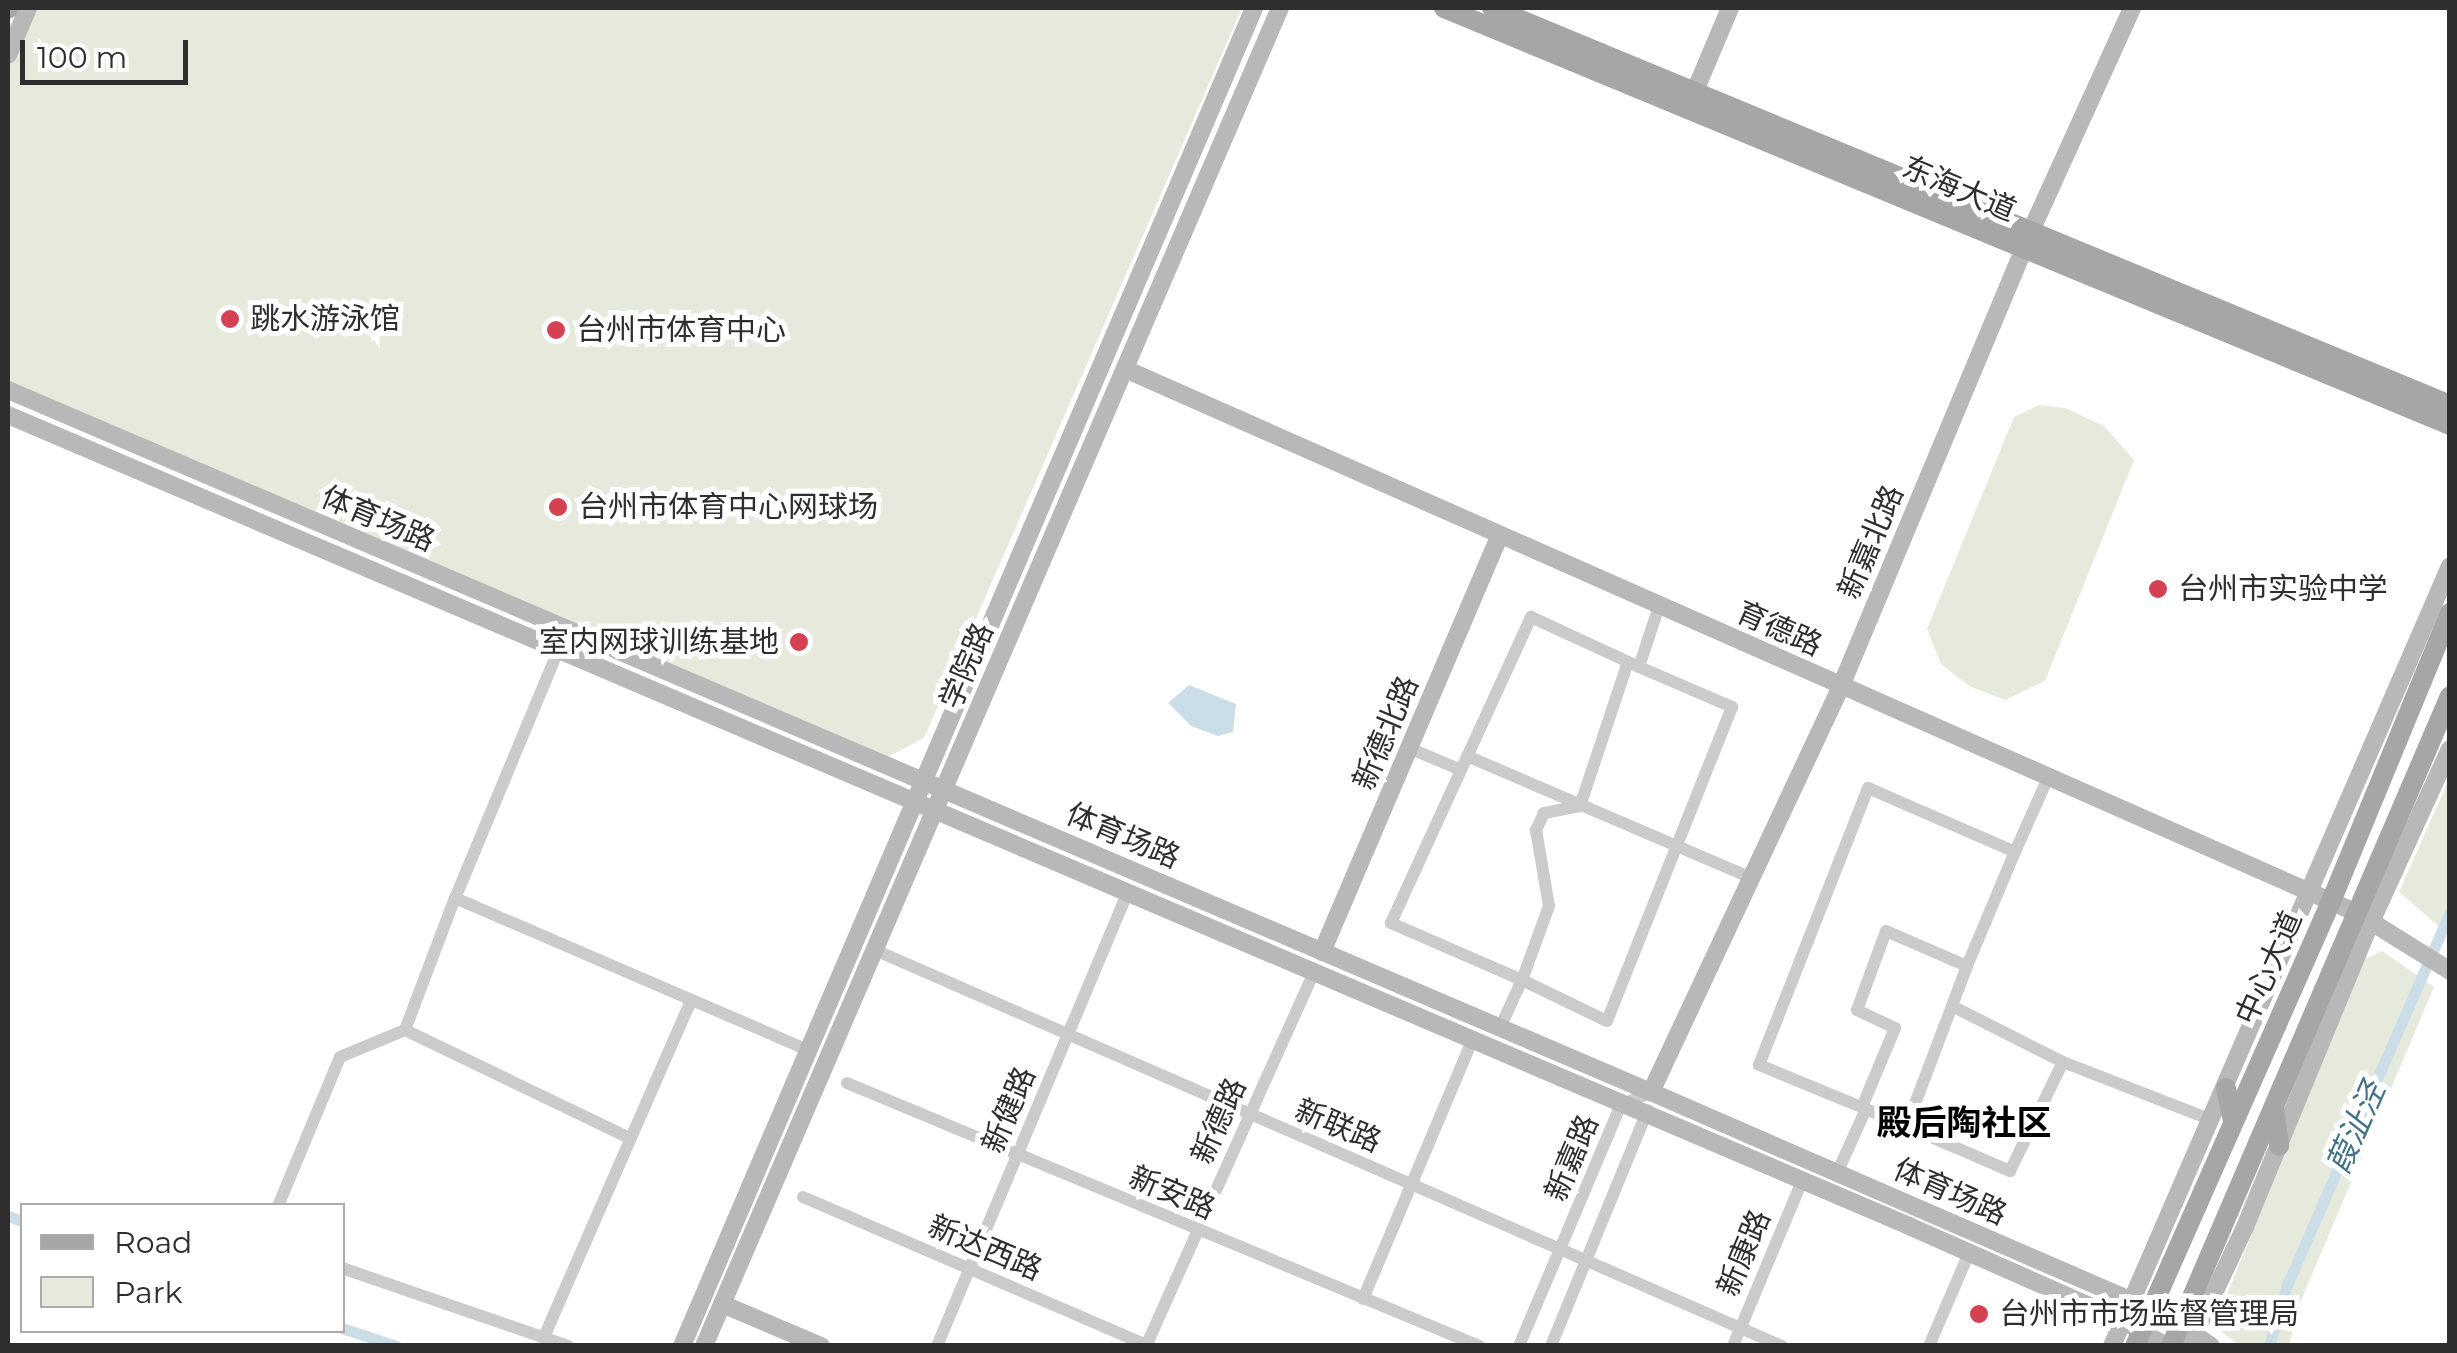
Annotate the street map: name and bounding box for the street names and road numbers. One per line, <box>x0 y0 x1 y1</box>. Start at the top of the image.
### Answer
street label: 东海大道 <box>1897 149 2021 229</box>
street label: 体育场路 <box>316 479 440 559</box>
street label: 新嘉北路 <box>1831 480 1911 604</box>
street label: 育德路 <box>1731 594 1827 664</box>
street label: 学院路 <box>933 618 1001 714</box>
street label: 新德北路 <box>1346 671 1426 795</box>
street label: 体育场路 <box>1061 796 1185 876</box>
street label: 中心大道 <box>2228 906 2310 1030</box>
street label: 新健路 <box>975 1062 1043 1158</box>
street label: 新德路 <box>1184 1073 1254 1169</box>
street label: 新联路 <box>1290 1092 1386 1160</box>
street label: 新嘉路 <box>1538 1110 1606 1206</box>
street label: 体育场路 <box>1888 1151 2012 1233</box>
street label: 新安路 <box>1124 1159 1220 1227</box>
street label: 新康路 <box>1710 1205 1778 1301</box>
street label: 新达西路 <box>923 1208 1047 1288</box>

